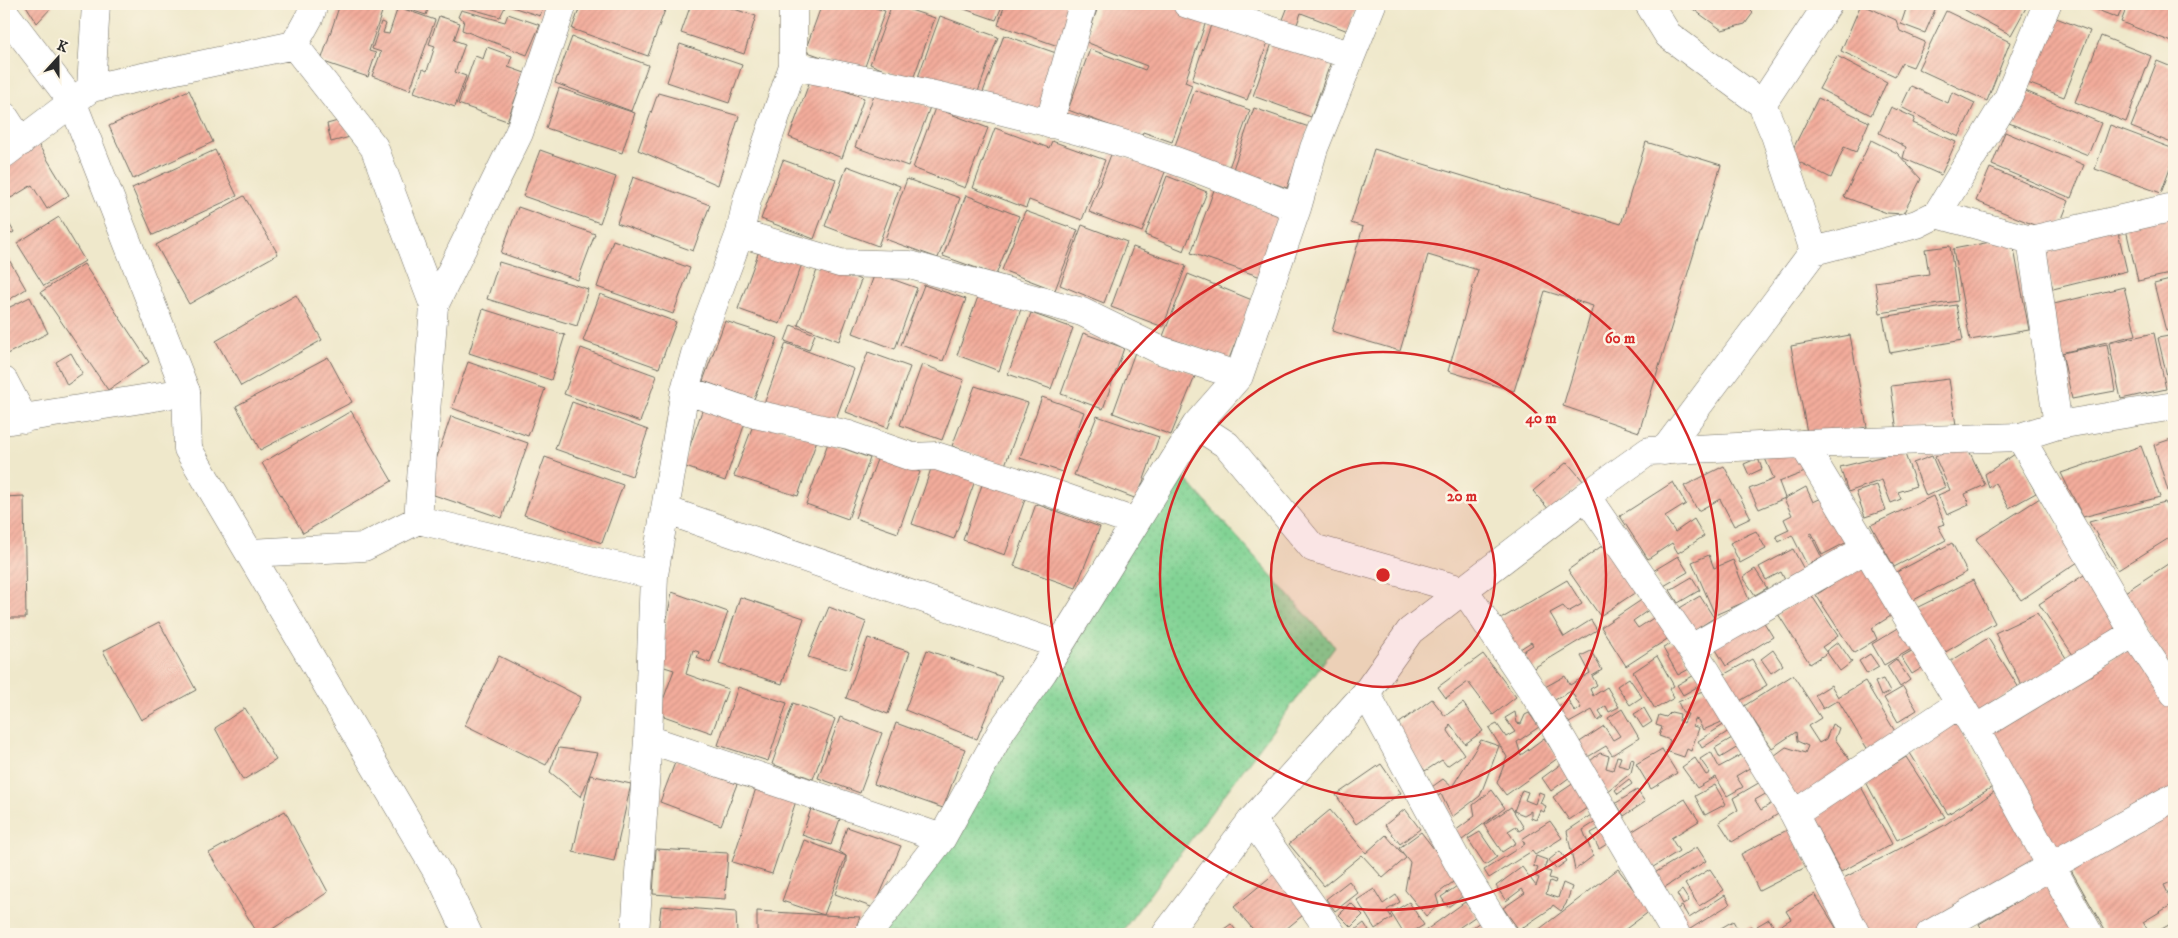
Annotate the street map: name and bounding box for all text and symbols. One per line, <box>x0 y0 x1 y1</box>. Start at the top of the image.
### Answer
north arrow <box>32 32 82 82</box>
text: K <box>54 37 71 57</box>
text: 60 m <box>1605 329 1636 348</box>
text: 40 m <box>1524 409 1557 428</box>
text: 20 m <box>1447 487 1478 506</box>
centre of rings <box>1374 566 1392 584</box>

